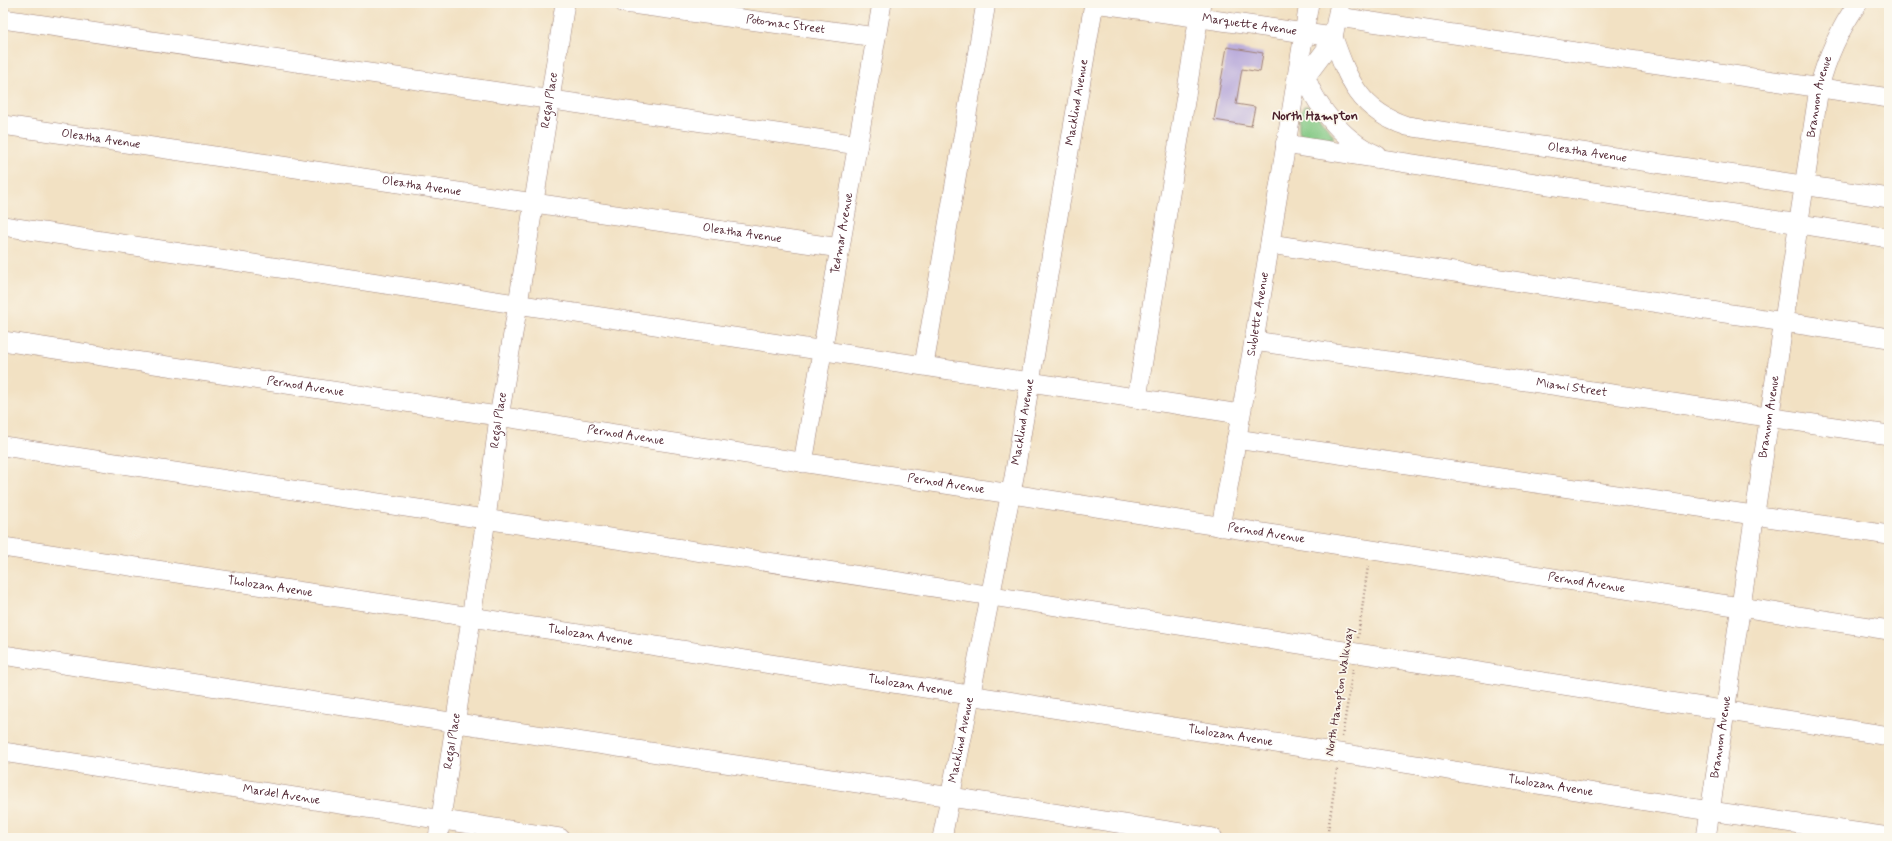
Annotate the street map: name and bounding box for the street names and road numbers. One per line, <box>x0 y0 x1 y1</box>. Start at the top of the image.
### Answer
street label: Marquette Avenue <box>1201 10 1298 40</box>
street label: Potomac Street <box>745 12 827 38</box>
street label: Brannon Avenue <box>1804 53 1837 139</box>
street label: Macklind Avenue <box>1062 58 1092 147</box>
street label: Regal Place <box>538 71 562 130</box>
street label: Oleatha Avenue <box>60 126 142 153</box>
street label: Oleatha Avenue <box>1547 139 1628 167</box>
street label: Oleatha Avenue <box>381 173 462 200</box>
street label: Tedmar Avenue <box>828 191 857 276</box>
street label: Oleatha Avenue <box>701 220 783 247</box>
street label: Sublette Avenue <box>1243 271 1273 358</box>
street label: Pernod Avenue <box>266 373 346 401</box>
street label: Brannon Avenue <box>1755 374 1784 459</box>
street label: Miami Street <box>1535 375 1608 401</box>
street label: Macklind Avenue <box>1008 377 1038 466</box>
street label: Regal Place <box>487 391 511 449</box>
street label: Pernod Avenue <box>586 422 666 449</box>
street label: Pernod Avenue <box>906 470 986 498</box>
street label: Pernod Avenue <box>1227 520 1307 548</box>
street label: Pernod Avenue <box>1547 569 1627 597</box>
street label: Tholozan Avenue <box>226 573 314 601</box>
street label: Tholozan Avenue <box>547 621 635 650</box>
street label: North Hampton Walkway <box>1322 626 1358 757</box>
street label: Tholozan Avenue <box>867 671 955 700</box>
street label: Brannon Avenue <box>1707 694 1735 780</box>
street label: Macklind Avenue <box>945 695 978 784</box>
street label: Regal Place <box>440 712 465 770</box>
street label: Tholozan Avenue <box>1187 721 1275 751</box>
street label: Tholozan Avenue <box>1507 771 1595 801</box>
street label: Mardel Avenue <box>242 781 322 809</box>

